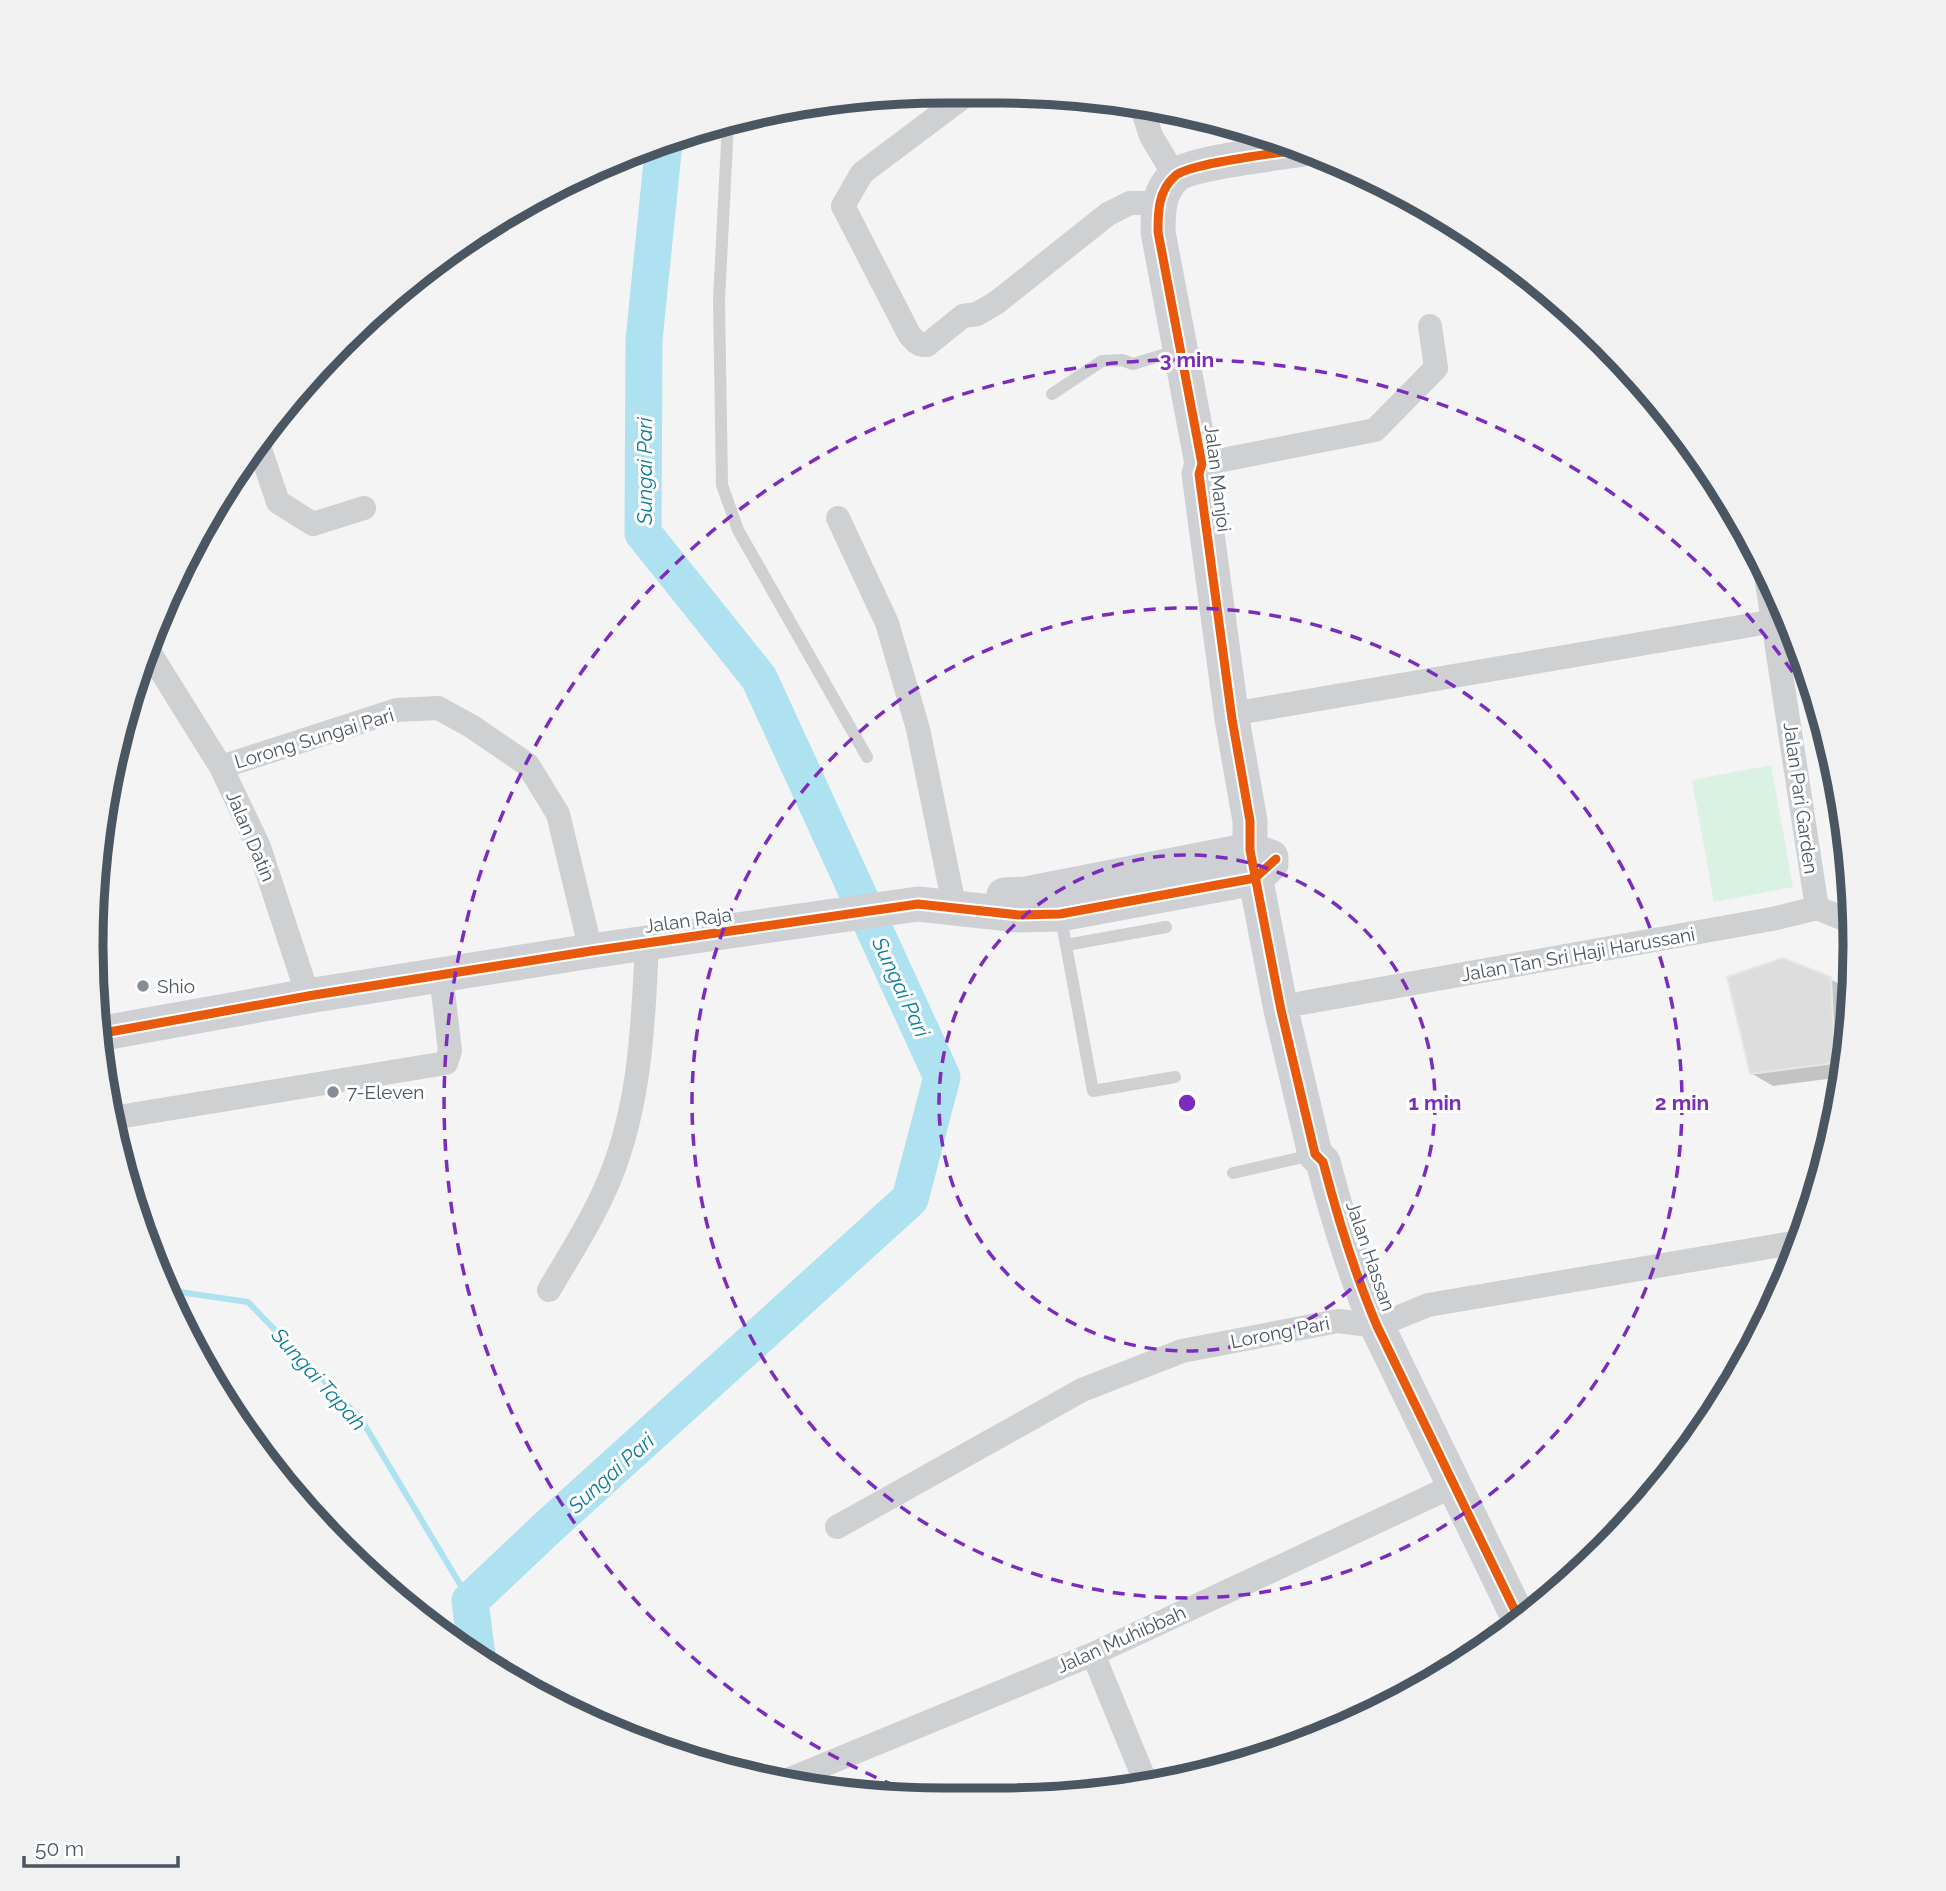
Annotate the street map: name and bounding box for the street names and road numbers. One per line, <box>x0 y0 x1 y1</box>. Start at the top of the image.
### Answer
street label: Jalan Manjoi <box>1200 423 1236 533</box>
street label: Lorong Sungai Pari <box>232 703 396 773</box>
street label: Jalan Pari Garden <box>1779 721 1823 875</box>
street label: Jalan Datin <box>222 787 280 885</box>
street label: Jalan Raja <box>643 903 733 937</box>
street label: Jalan Tan Sri Haji Harussani <box>1459 923 1697 985</box>
street label: Jalan Hassan <box>1342 1198 1400 1314</box>
street label: Lorong Pari <box>1229 1312 1331 1352</box>
street label: Jalan Muhibbah <box>1053 1601 1189 1677</box>

